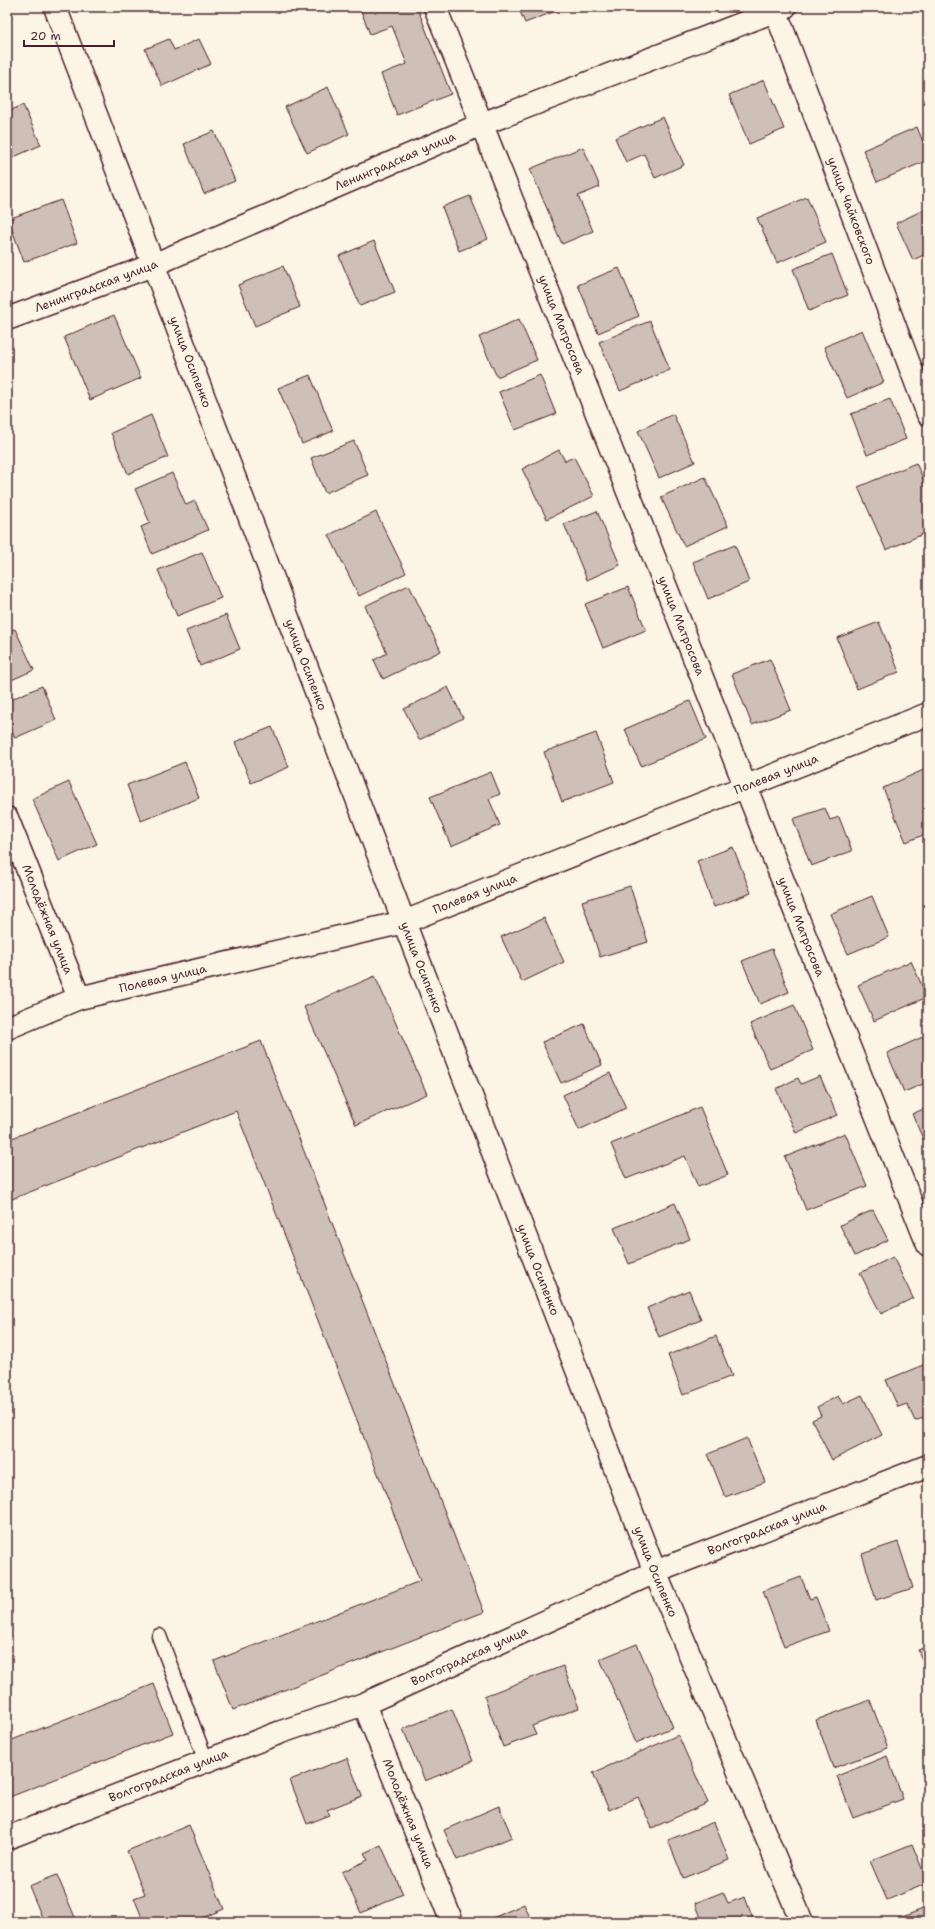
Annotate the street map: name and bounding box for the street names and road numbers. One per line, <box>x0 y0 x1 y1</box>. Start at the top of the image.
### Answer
street label: Ленинградская улица <box>332 128 459 194</box>
street label: улица Чайковского <box>824 155 879 267</box>
street label: Ленинградская улица <box>32 256 161 316</box>
street label: улица Матросова <box>534 273 589 377</box>
street label: улица Осипенко <box>166 314 215 410</box>
street label: улица Матросова <box>654 574 709 678</box>
street label: улица Осипенко <box>281 617 331 713</box>
street label: Полевая улица <box>732 750 821 798</box>
street label: Молодёжная улица <box>18 862 77 977</box>
street label: Полевая улица <box>430 870 520 918</box>
street label: улица Матросова <box>774 875 829 979</box>
street label: улица Осипенко <box>397 919 446 1015</box>
street label: Полевая улица <box>117 960 209 996</box>
street label: улица Осипенко <box>513 1222 563 1318</box>
street label: Волгоградская улица <box>705 1498 829 1559</box>
street label: улица Осипенко <box>630 1524 681 1620</box>
street label: Волгоградская улица <box>408 1623 531 1690</box>
street label: Волгоградская улица <box>106 1745 231 1806</box>
street label: Молодёжная улица <box>379 1756 438 1871</box>

